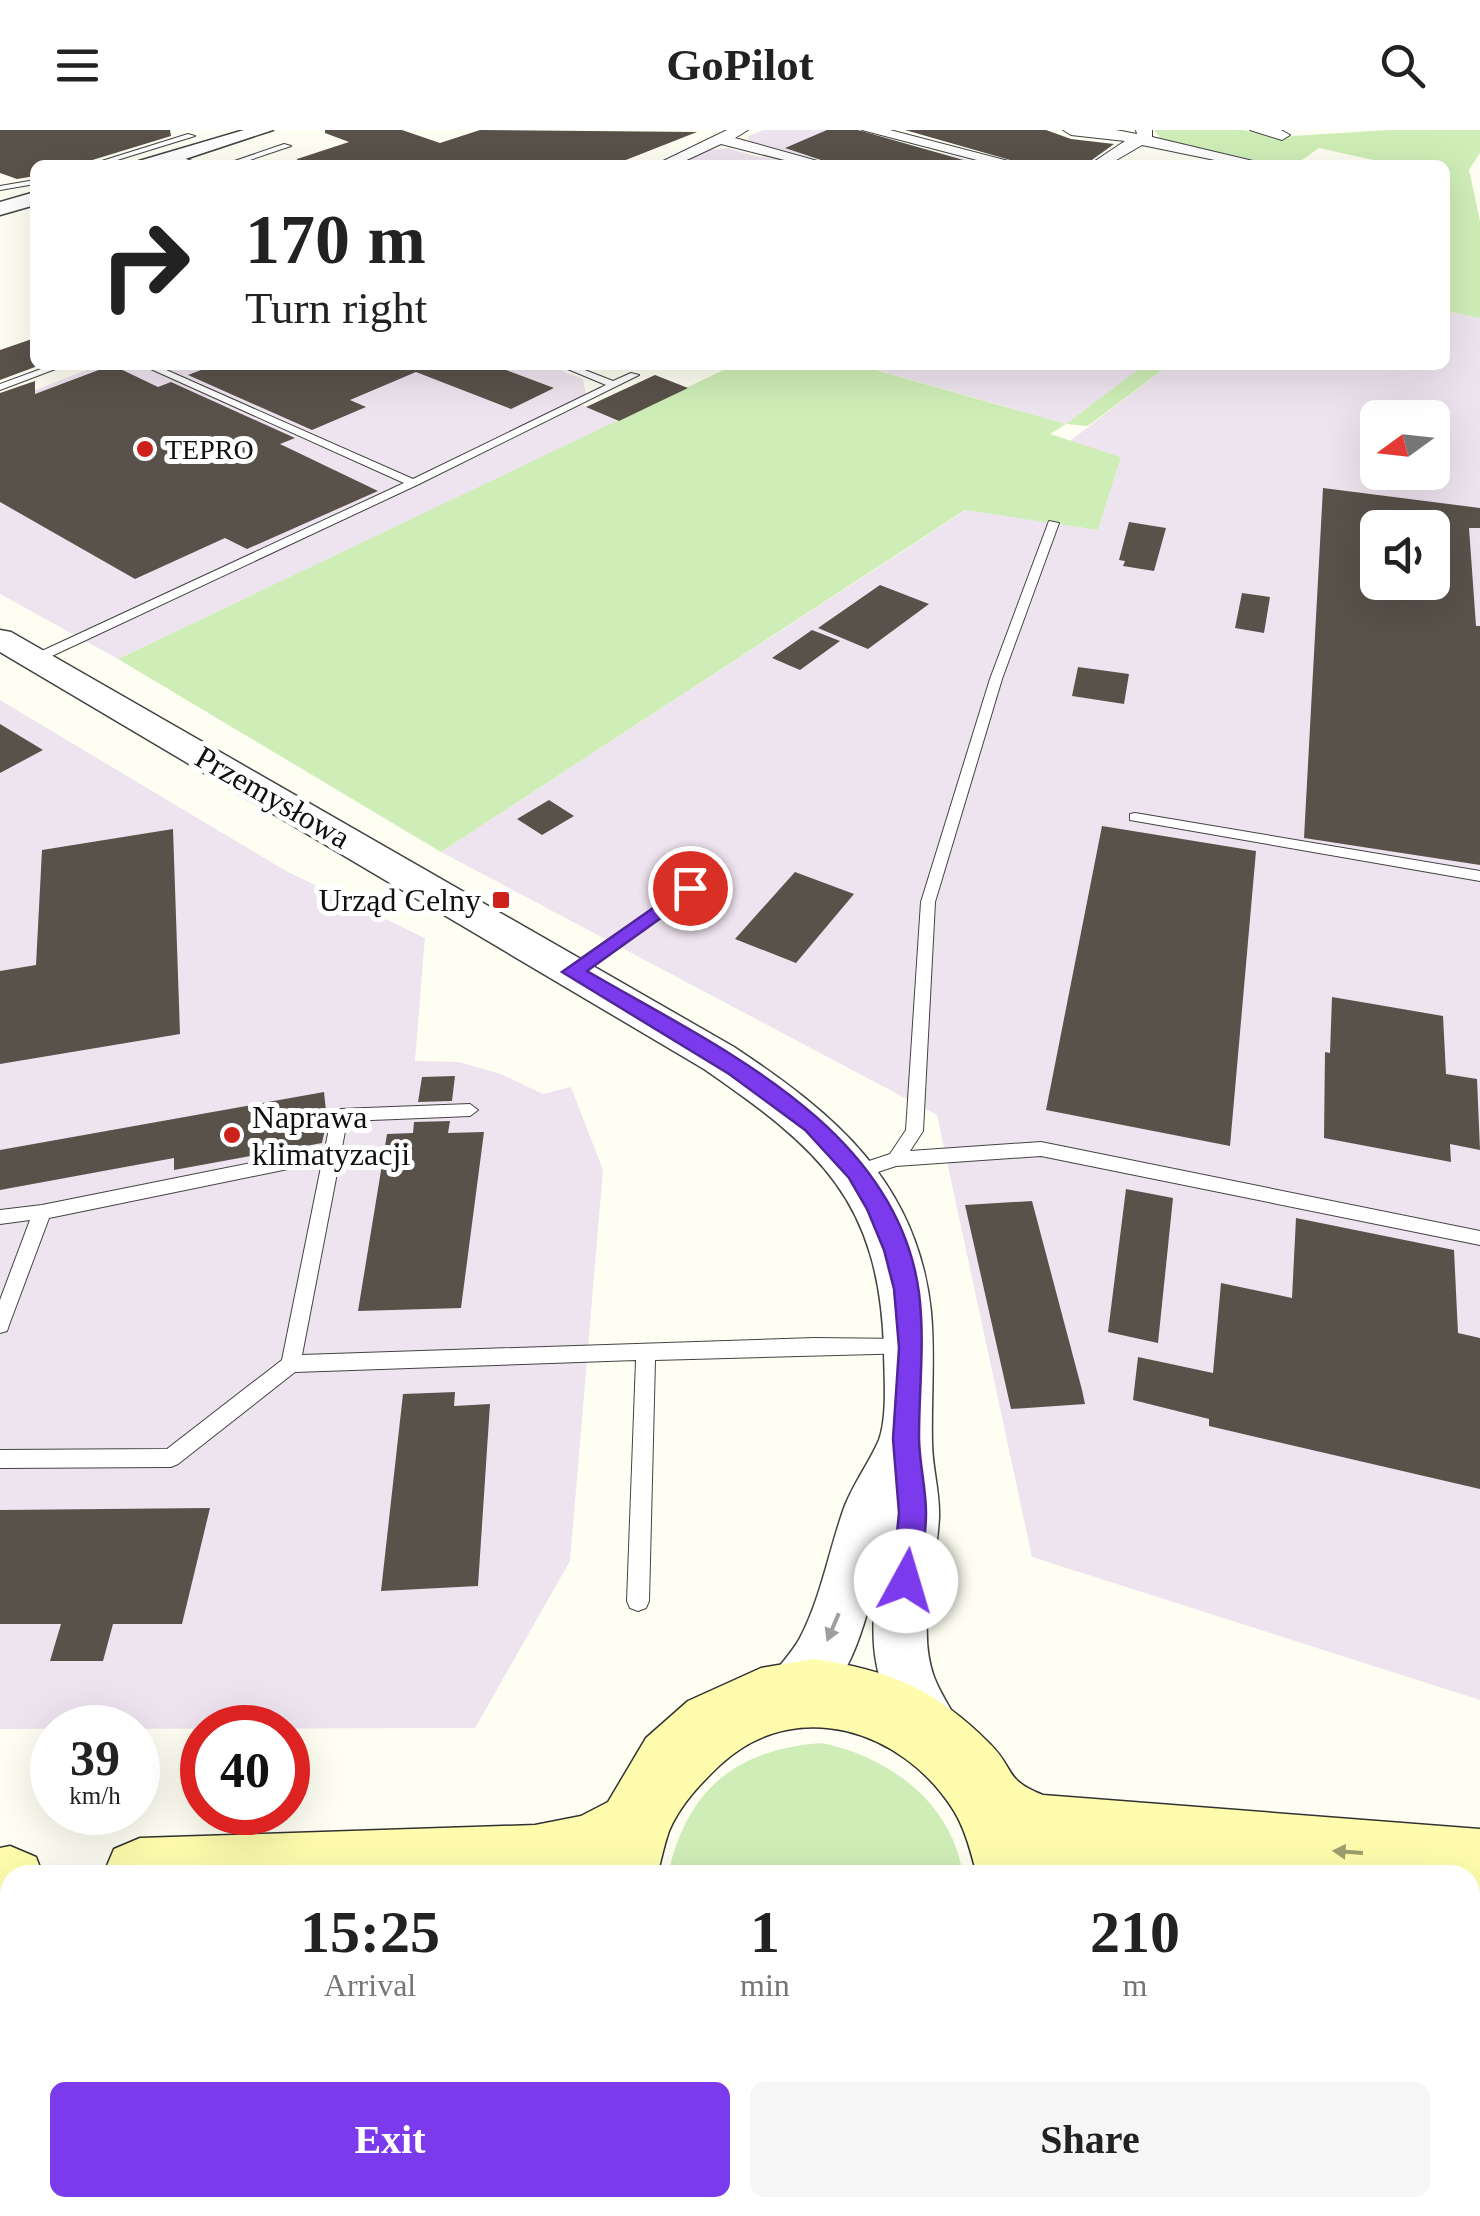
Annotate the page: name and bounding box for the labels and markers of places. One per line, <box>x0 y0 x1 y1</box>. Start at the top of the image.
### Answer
place label: TEPRO <box>165 434 254 465</box>
marker: TEPRO <box>134 438 156 460</box>
pin <box>648 846 733 931</box>
place label: Urząd Celny <box>318 882 481 918</box>
marker: Urząd Celny <box>490 889 512 911</box>
place label: Naprawa klimatyzacji <box>252 1099 410 1172</box>
marker: Naprawa klimatyzacji <box>221 1124 243 1146</box>

